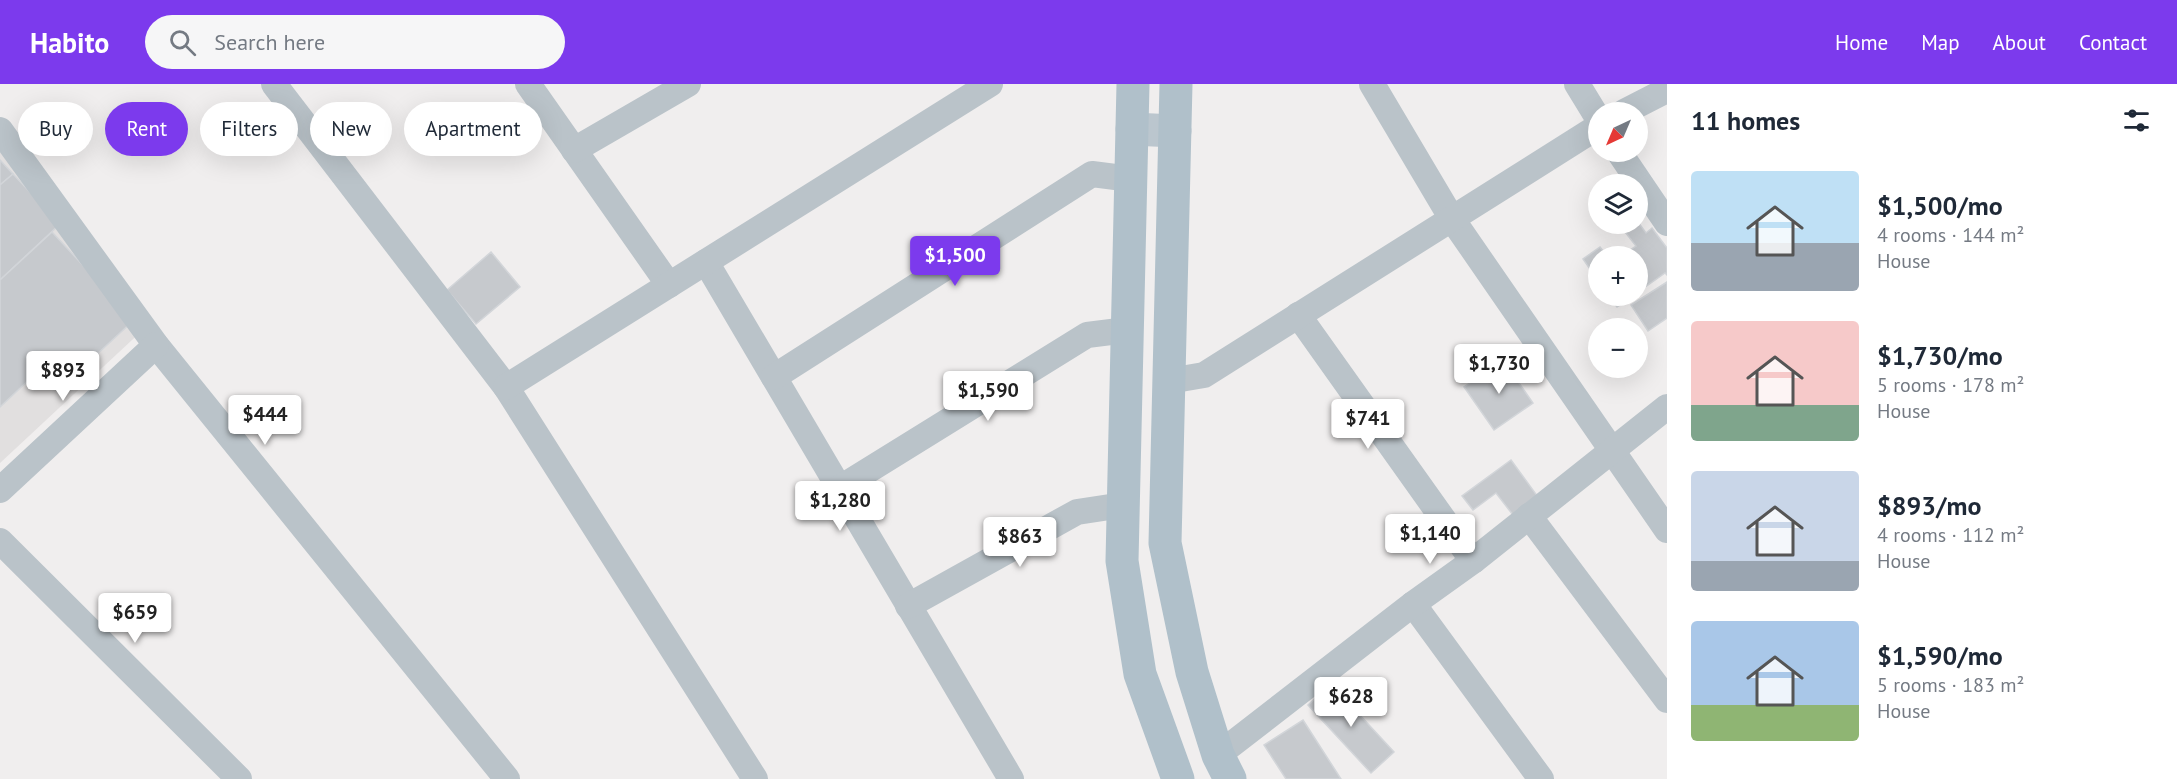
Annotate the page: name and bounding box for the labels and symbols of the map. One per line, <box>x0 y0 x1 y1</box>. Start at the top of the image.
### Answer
north arrow <box>1588 102 1648 162</box>
pin: $1,500 <box>906 236 1004 287</box>
pin: $1,730 <box>1450 344 1548 395</box>
pin: $893 <box>27 351 99 402</box>
pin: $1,590 <box>939 371 1037 422</box>
pin: $444 <box>229 395 301 446</box>
pin: $741 <box>1332 399 1404 450</box>
pin: $1,280 <box>791 481 889 532</box>
pin: $1,140 <box>1381 514 1479 565</box>
pin: $863 <box>984 517 1056 568</box>
pin: $659 <box>99 593 171 644</box>
pin: $628 <box>1315 677 1387 728</box>

